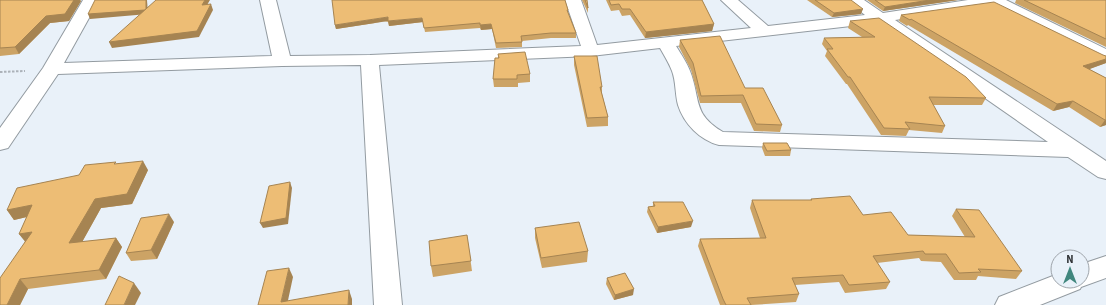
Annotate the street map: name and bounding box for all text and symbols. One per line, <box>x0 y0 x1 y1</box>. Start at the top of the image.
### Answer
north arrow <box>1050 249 1090 289</box>
text: N <box>1066 252 1074 267</box>

